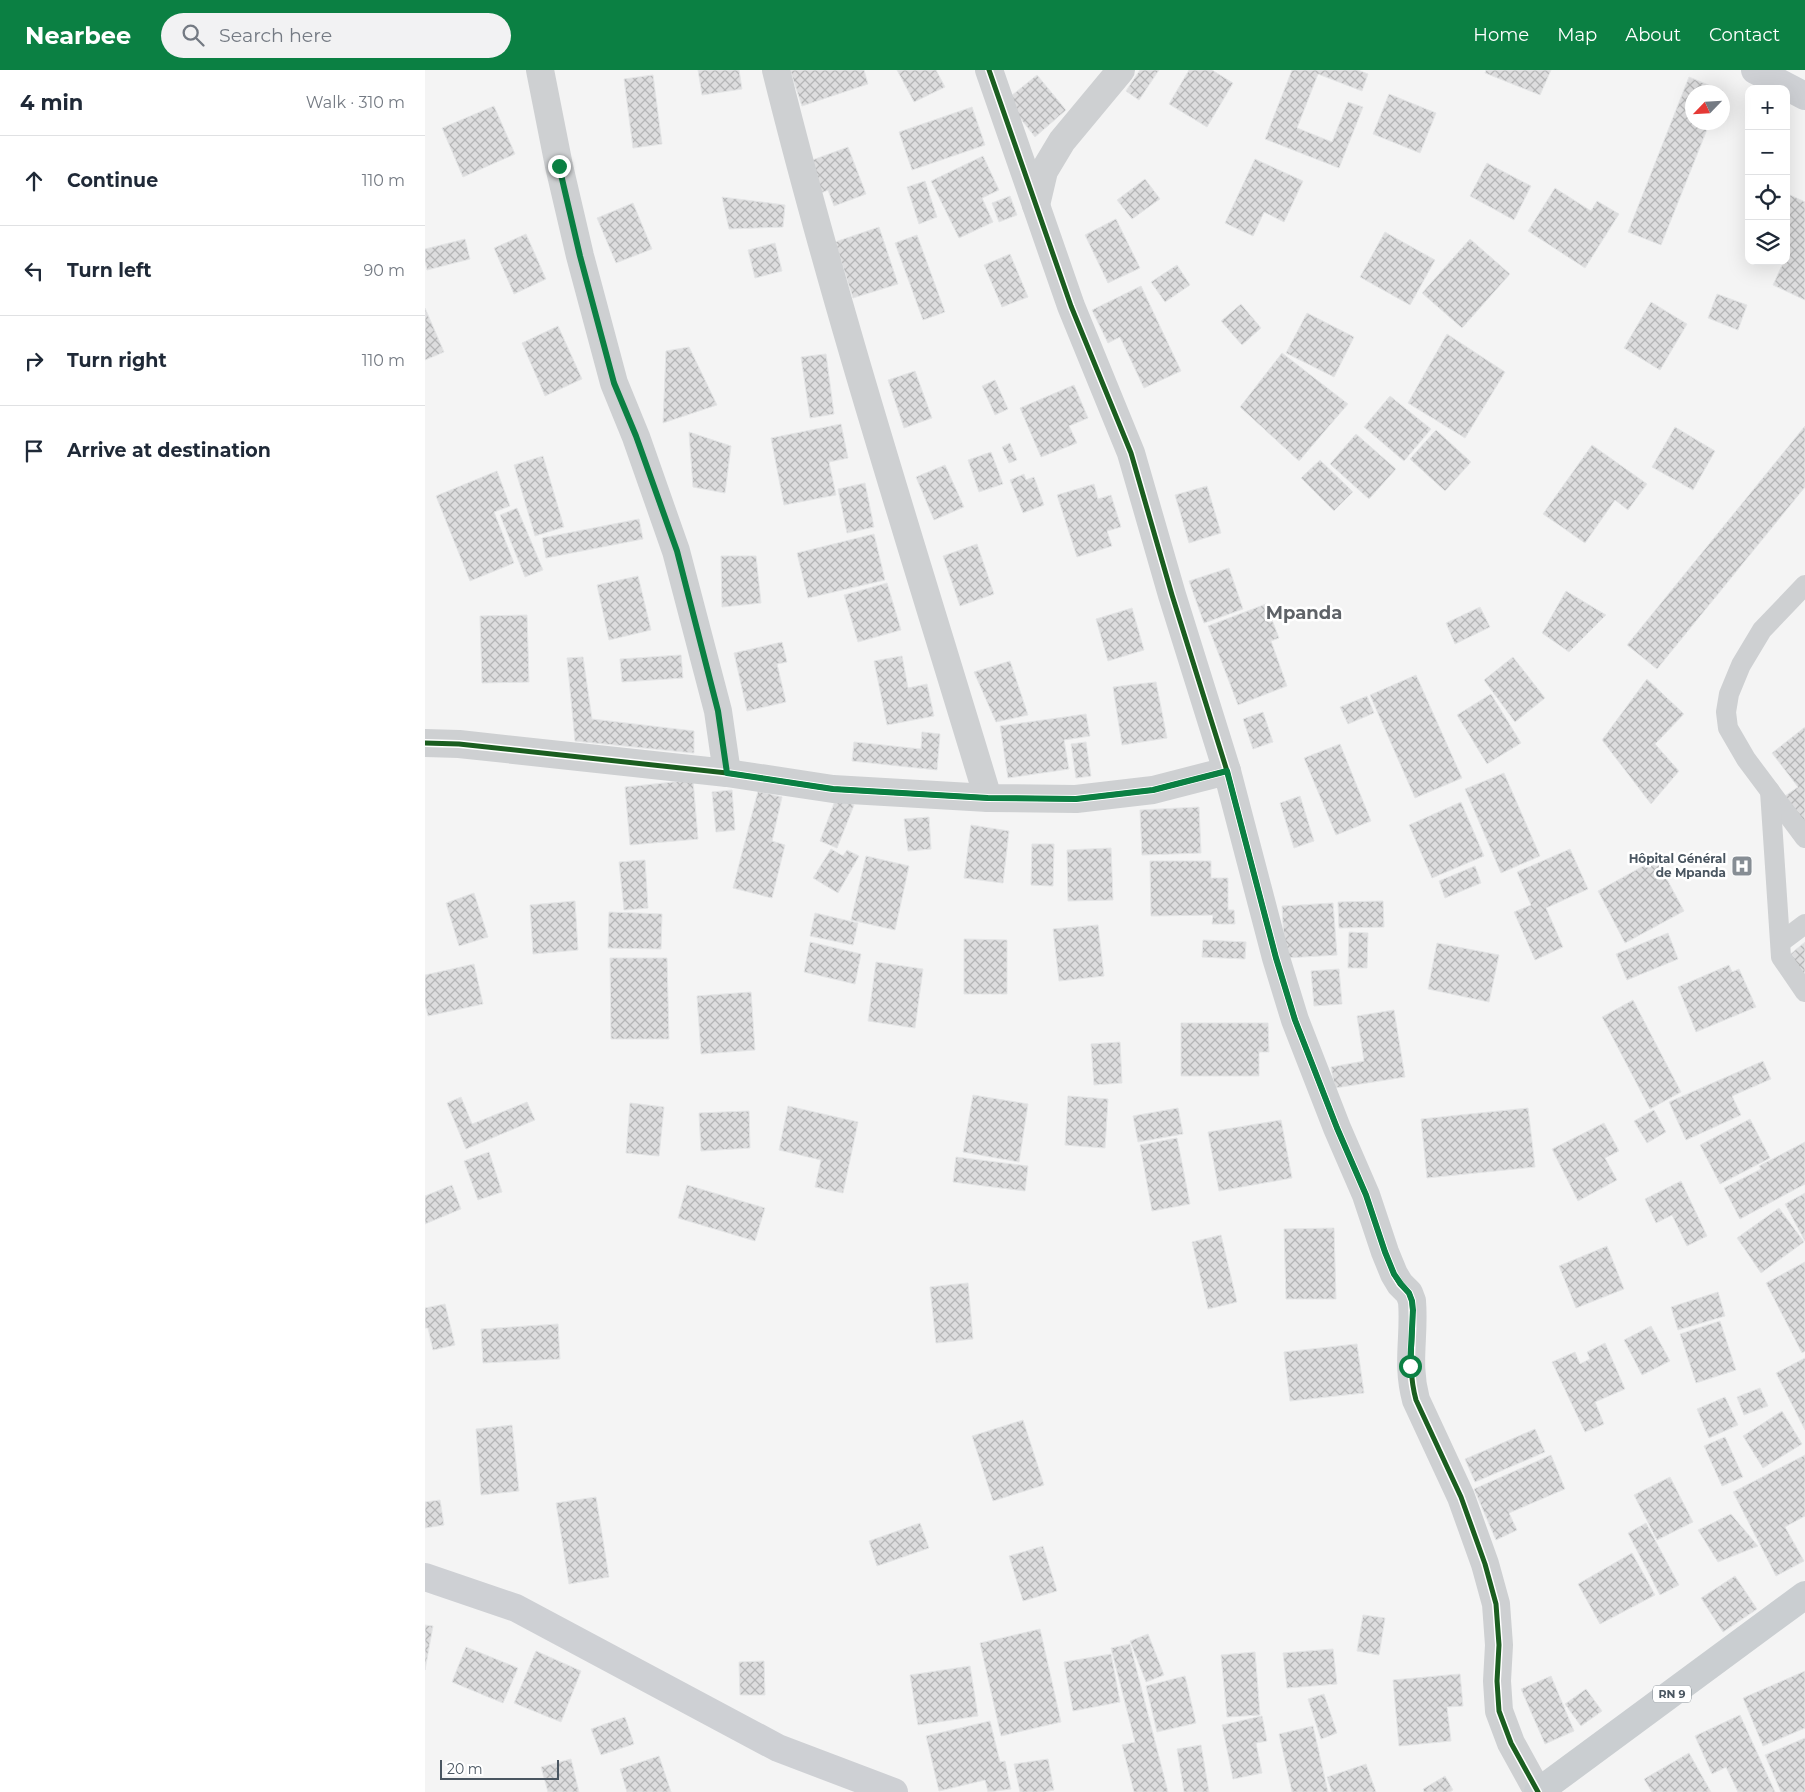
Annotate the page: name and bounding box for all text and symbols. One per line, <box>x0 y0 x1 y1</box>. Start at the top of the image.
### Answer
search box <box>161 13 511 58</box>
text: Nearbee <box>25 21 131 50</box>
icon: search <box>179 21 207 49</box>
text: Search here <box>219 24 332 47</box>
text: Home <box>1473 24 1529 46</box>
text: Map <box>1557 24 1597 46</box>
text: About <box>1625 24 1681 46</box>
text: Contact <box>1709 24 1780 46</box>
north arrow <box>1685 85 1730 130</box>
map controls <box>1745 85 1790 265</box>
button: + <box>1745 85 1790 130</box>
text: 4 min <box>20 90 83 115</box>
text: Walk · 310 m <box>306 93 405 112</box>
button: − <box>1745 130 1790 175</box>
route end <box>548 155 571 178</box>
icon: ahead <box>20 167 48 195</box>
text: Continue <box>67 169 158 192</box>
text: 110 m <box>362 171 405 190</box>
button: locate <box>1745 175 1790 220</box>
button: layers <box>1745 220 1790 265</box>
icon: left <box>20 257 48 285</box>
text: Turn left <box>67 259 152 282</box>
text: 90 m <box>363 261 405 280</box>
icon: right <box>20 347 48 375</box>
text: Turn right <box>67 349 167 372</box>
text: 110 m <box>362 351 405 370</box>
icon: arrive <box>20 437 48 465</box>
text: Arrive at destination <box>67 439 271 462</box>
district label: Mpanda <box>1266 602 1342 624</box>
place label: Hôpital Général de Mpanda <box>1629 851 1726 880</box>
hospital icon: Hôpital Général de Mpanda <box>1730 854 1754 878</box>
route start <box>1399 1355 1422 1378</box>
road number: RN 9 <box>1653 1686 1691 1702</box>
scale bar <box>440 1757 559 1780</box>
text: 20 m <box>447 1760 483 1778</box>

